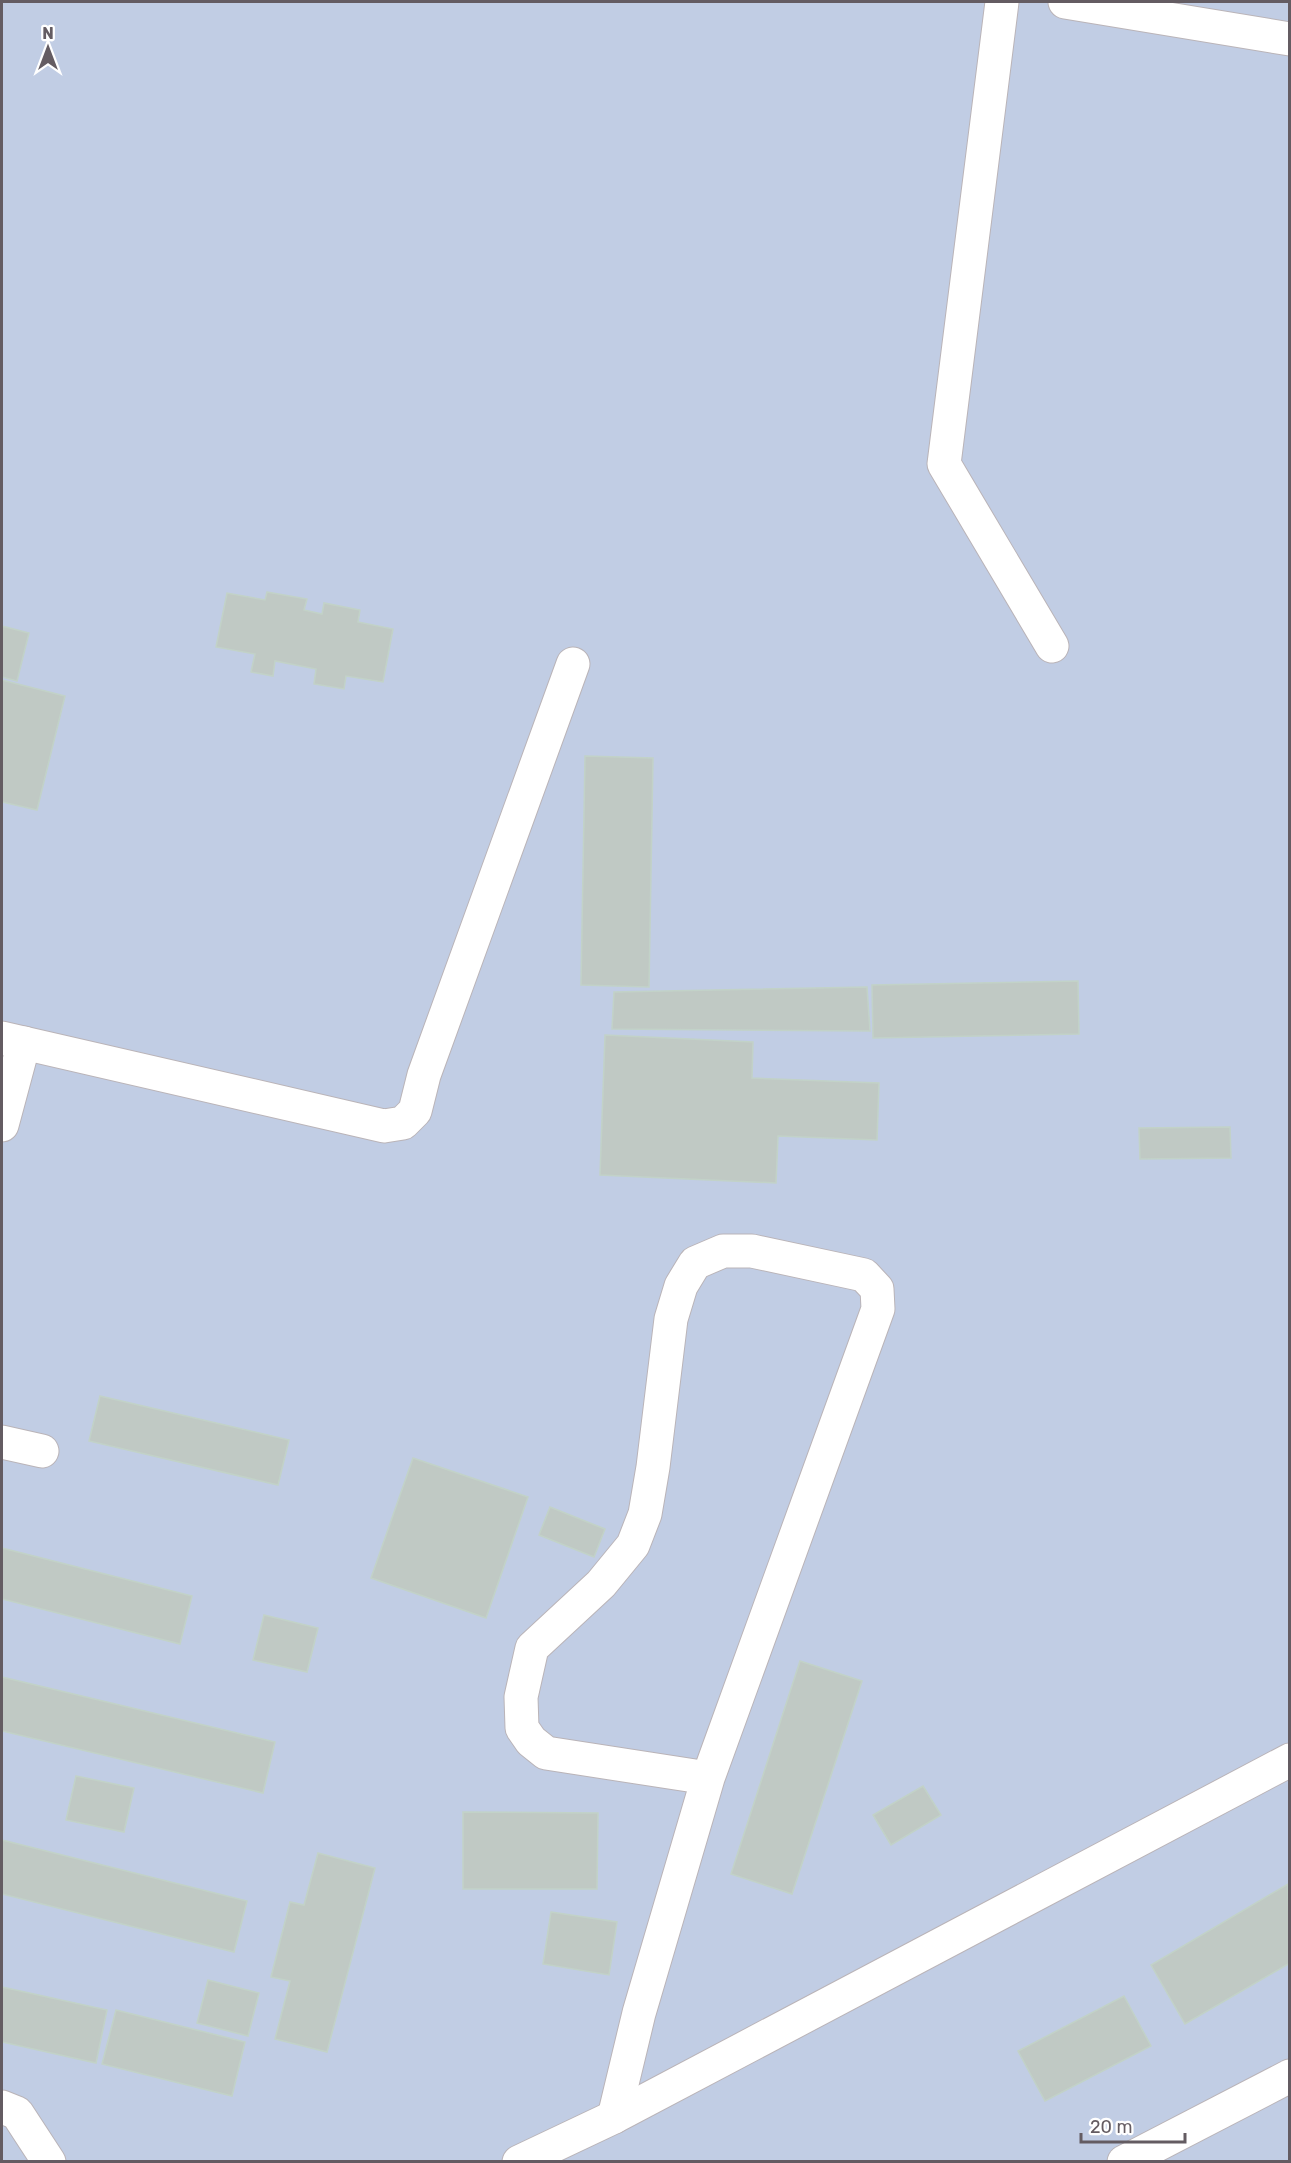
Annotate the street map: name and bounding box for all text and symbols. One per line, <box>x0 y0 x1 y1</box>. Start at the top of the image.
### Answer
north arrow <box>18 18 78 78</box>
text: N <box>42 24 54 43</box>
scale bar <box>1081 2106 1184 2144</box>
text: 20 m <box>1090 2116 1132 2138</box>

